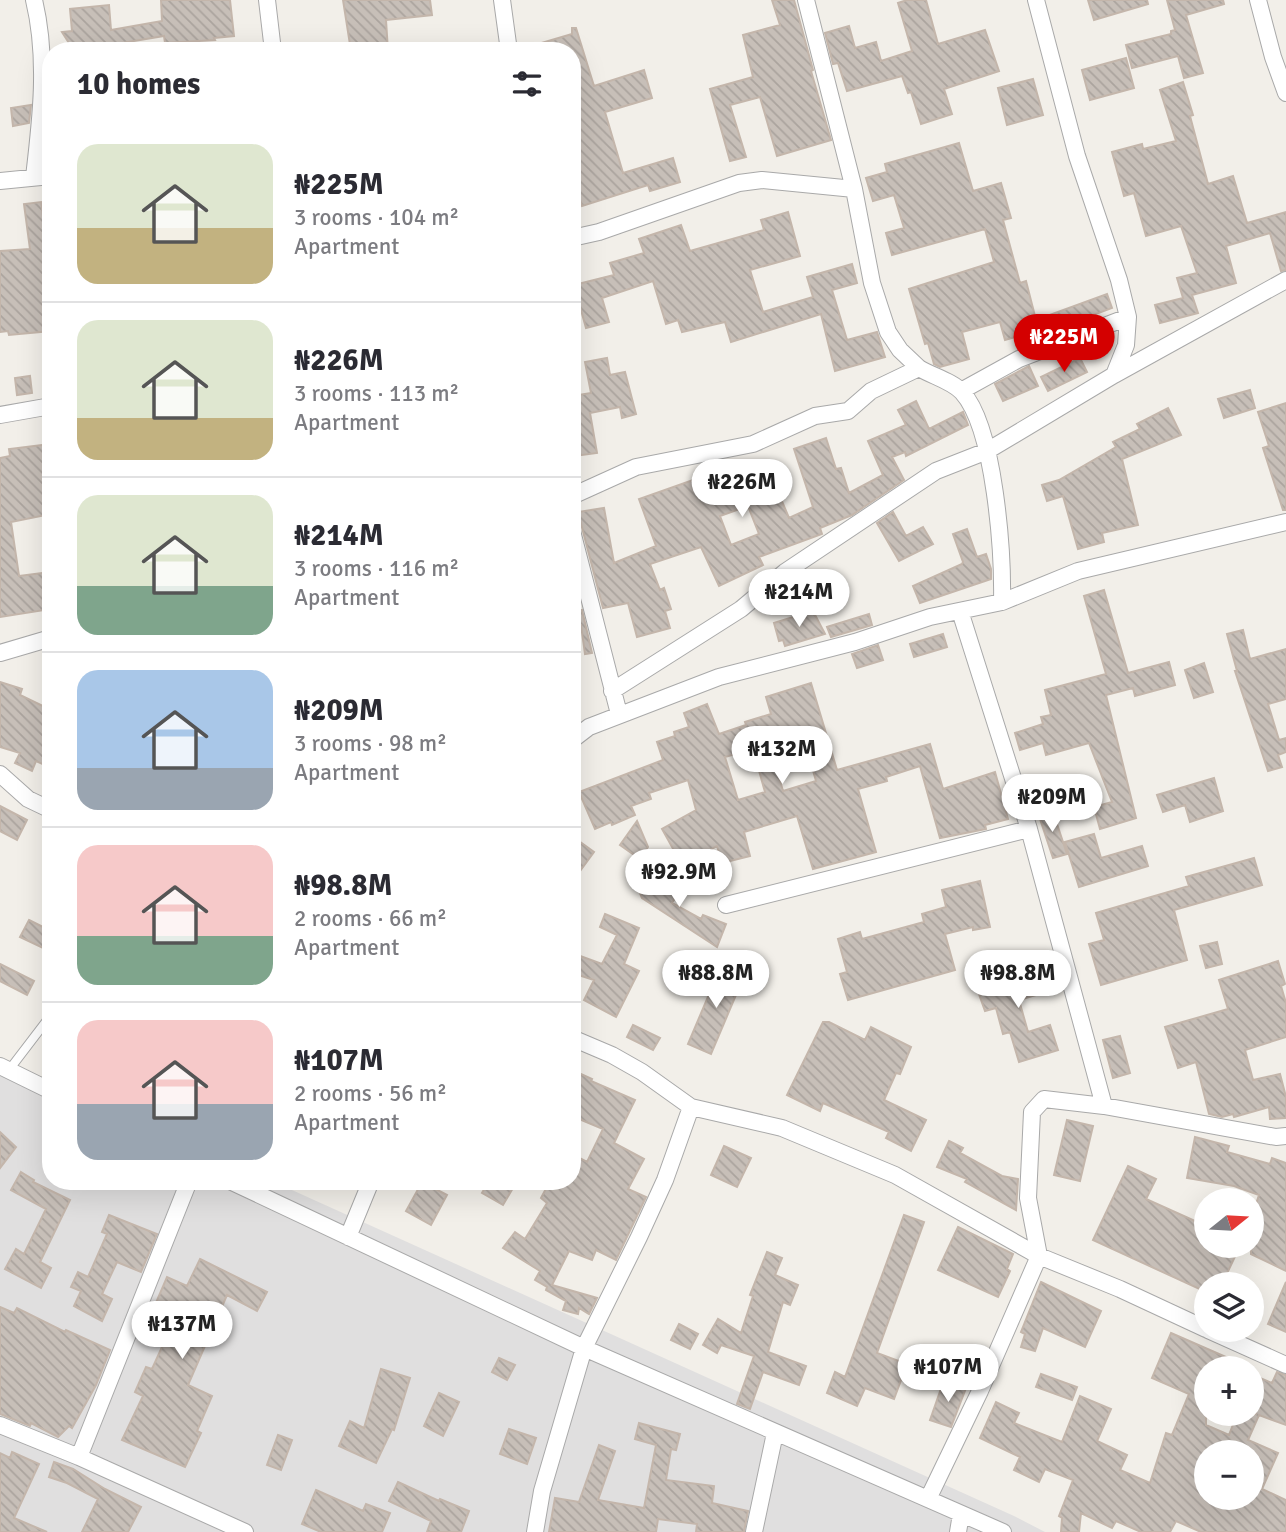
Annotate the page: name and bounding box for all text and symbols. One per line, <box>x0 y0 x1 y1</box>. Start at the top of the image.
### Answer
icon: filters <box>508 65 546 103</box>
text: 10 homes <box>77 66 200 103</box>
text: ₦225M <box>294 166 384 203</box>
icon: home <box>133 172 217 256</box>
text: 3 rooms · 104 m² <box>294 203 459 232</box>
text: Apartment <box>294 232 399 261</box>
pin: ₦225M <box>1015 314 1113 374</box>
text: ₦225M <box>1030 322 1098 351</box>
text: ₦226M <box>294 342 384 379</box>
icon: home <box>133 348 217 432</box>
text: 3 rooms · 113 m² <box>294 379 459 408</box>
text: Apartment <box>294 408 399 437</box>
pin: ₦226M <box>693 460 791 519</box>
text: ₦226M <box>708 467 776 496</box>
text: ₦214M <box>294 517 384 554</box>
icon: home <box>133 523 217 607</box>
text: 3 rooms · 116 m² <box>294 554 459 583</box>
pin: ₦214M <box>750 570 848 629</box>
text: ₦214M <box>765 577 833 606</box>
text: Apartment <box>294 583 399 612</box>
text: ₦209M <box>294 692 384 729</box>
icon: home <box>133 698 217 782</box>
pin: ₦132M <box>733 726 831 786</box>
text: 3 rooms · 98 m² <box>294 729 447 758</box>
text: ₦132M <box>748 734 816 763</box>
text: Apartment <box>294 758 399 787</box>
pin: ₦209M <box>1003 774 1101 834</box>
text: ₦209M <box>1018 782 1086 811</box>
pin: ₦92.9M <box>622 850 736 909</box>
text: ₦92.9M <box>641 857 717 886</box>
text: ₦98.8M <box>294 867 392 904</box>
icon: home <box>133 873 217 957</box>
text: 2 rooms · 66 m² <box>294 904 447 933</box>
text: Apartment <box>294 933 399 962</box>
pin: ₦88.8M <box>659 950 773 1010</box>
pin: ₦98.8M <box>961 950 1075 1010</box>
text: ₦88.8M <box>678 958 754 987</box>
text: ₦98.8M <box>980 958 1056 987</box>
text: ₦107M <box>294 1042 384 1079</box>
icon: home <box>133 1048 217 1132</box>
text: 2 rooms · 56 m² <box>294 1079 447 1108</box>
text: Apartment <box>294 1108 399 1137</box>
north arrow <box>1194 1188 1264 1258</box>
map controls <box>1194 1188 1264 1510</box>
button: layers <box>1194 1272 1264 1342</box>
pin: ₦137M <box>133 1302 231 1361</box>
text: ₦137M <box>148 1309 216 1338</box>
pin: ₦107M <box>899 1344 997 1404</box>
text: ₦107M <box>914 1352 982 1381</box>
button: + <box>1194 1356 1264 1426</box>
button: − <box>1194 1440 1264 1510</box>

